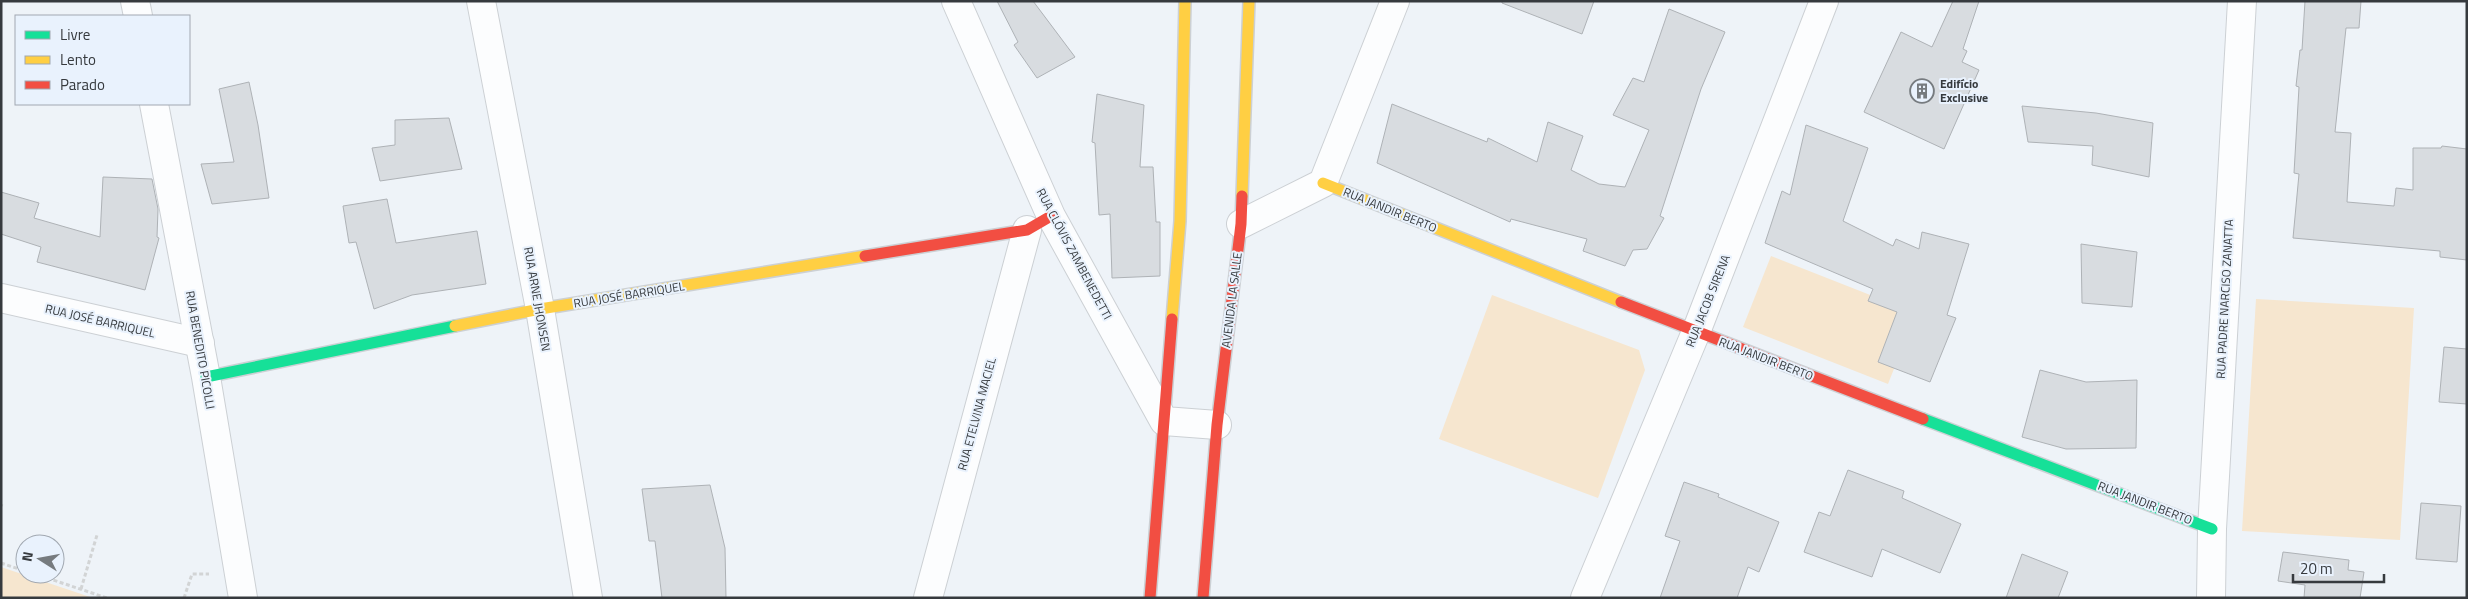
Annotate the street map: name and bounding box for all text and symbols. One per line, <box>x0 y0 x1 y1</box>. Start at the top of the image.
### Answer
legend <box>15 15 190 105</box>
text: Livre <box>60 23 90 46</box>
text: Lento <box>60 48 96 71</box>
text: Parado <box>60 73 105 96</box>
place label: Edifício Exclusive <box>1940 74 1988 107</box>
building icon: Edifício Exclusive <box>1909 78 1935 104</box>
street label: RUA JANDIR BERTO <box>1340 182 1440 237</box>
street label: RUA CLÓVIS ZAMBENEDETTI <box>1032 185 1117 323</box>
street label: RUA PADRE NARCISO ZANATTA <box>2211 219 2238 379</box>
street label: RUA ARNE JHONSEN <box>519 245 556 353</box>
street label: AVENIDA LA SALLE <box>1216 251 1247 349</box>
street label: RUA JACOB SIRENA <box>1680 252 1735 350</box>
street label: RUA JOSÉ BARRIQUEL <box>572 276 686 313</box>
street label: RUA BENEDITO PICOLLI <box>181 289 220 411</box>
street label: RUA JOSÉ BARRIQUEL <box>43 299 157 342</box>
street label: RUA JANDIR BERTO <box>1716 332 1816 385</box>
street label: RUA ETELVINA MACIEL <box>952 355 1001 472</box>
street label: RUA JANDIR BERTO <box>2095 476 2195 529</box>
north arrow <box>15 534 65 584</box>
text: N <box>16 550 38 563</box>
scale bar <box>2293 552 2384 584</box>
text: 20 m <box>2300 557 2333 580</box>

